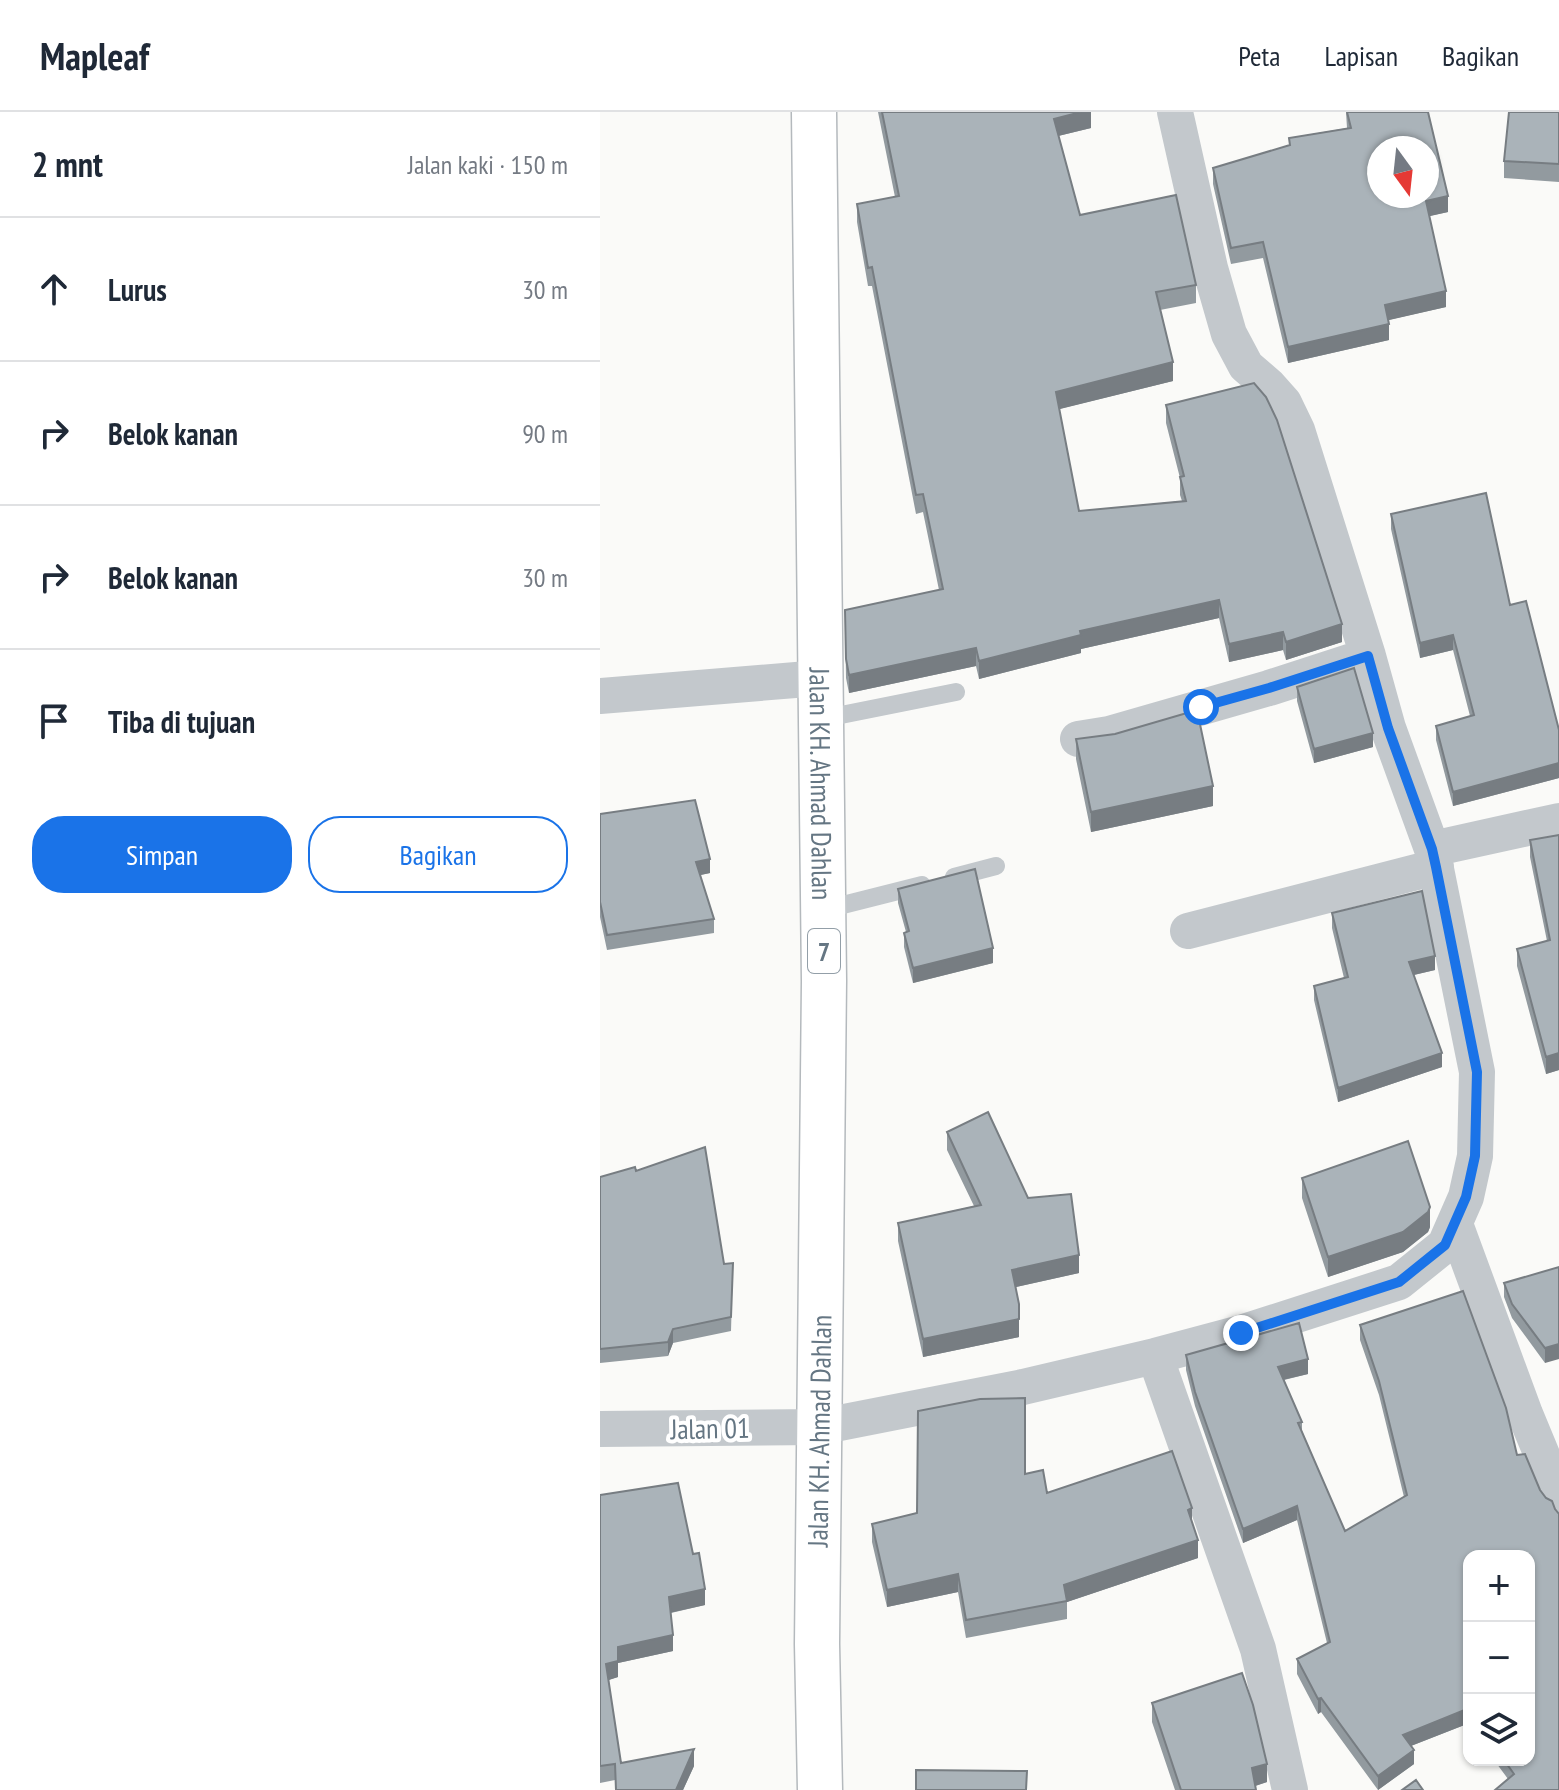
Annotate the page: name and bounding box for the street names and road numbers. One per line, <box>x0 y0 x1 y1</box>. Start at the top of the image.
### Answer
street label: Jalan KH. Ahmad Dahlan <box>802 667 842 900</box>
road number: 7 <box>808 929 840 973</box>
street label: Jalan KH. Ahmad Dahlan <box>798 1315 840 1548</box>
street label: Jalan 01 <box>669 1409 750 1447</box>

